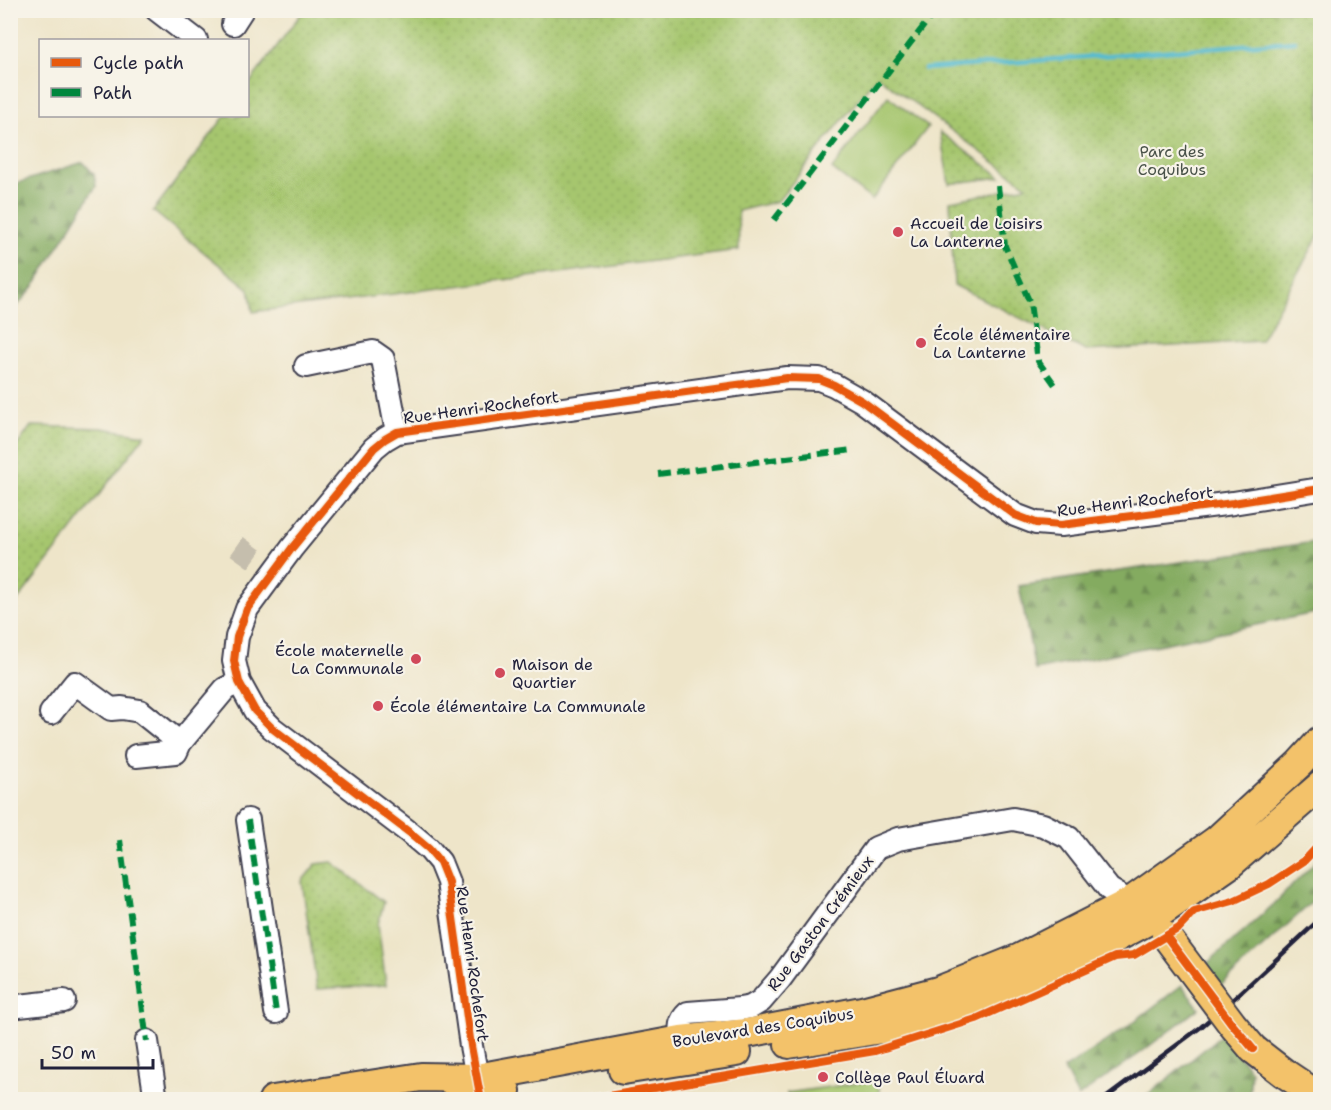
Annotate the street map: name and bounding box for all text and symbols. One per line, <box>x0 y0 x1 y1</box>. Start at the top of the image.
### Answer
legend <box>39 39 249 117</box>
text: Cycle path <box>93 51 184 75</box>
text: Path <box>93 81 132 105</box>
park label: Parc des Coquibus <box>1138 141 1206 180</box>
place label: Accueil de Loisirs La Lanterne <box>910 213 1043 252</box>
marker: Accueil de Loisirs La Lanterne <box>891 225 905 239</box>
place label: École élémentaire La Lanterne <box>933 324 1070 363</box>
marker: École élémentaire La Lanterne <box>914 336 928 350</box>
street label: Rue Henri Rochefort <box>402 386 560 429</box>
street label: Rue Henri Rochefort <box>1056 482 1214 521</box>
place label: École maternelle La Communale <box>275 640 404 679</box>
marker: École maternelle La Communale <box>409 652 423 666</box>
place label: Maison de Quartier <box>512 654 593 693</box>
marker: Maison de Quartier <box>493 666 507 680</box>
place label: École élémentaire La Communale <box>390 696 646 717</box>
marker: École élémentaire La Communale <box>371 699 385 713</box>
street label: Rue Gaston Crémieux <box>762 851 878 995</box>
street label: Rue Henri Rochefort <box>451 885 494 1043</box>
street label: Boulevard des Coquibus <box>671 1003 855 1052</box>
scale bar <box>42 1032 153 1070</box>
text: 50 m <box>51 1041 96 1065</box>
place label: Collège Paul Éluard <box>835 1067 985 1088</box>
marker: Collège Paul Éluard <box>816 1070 830 1084</box>

